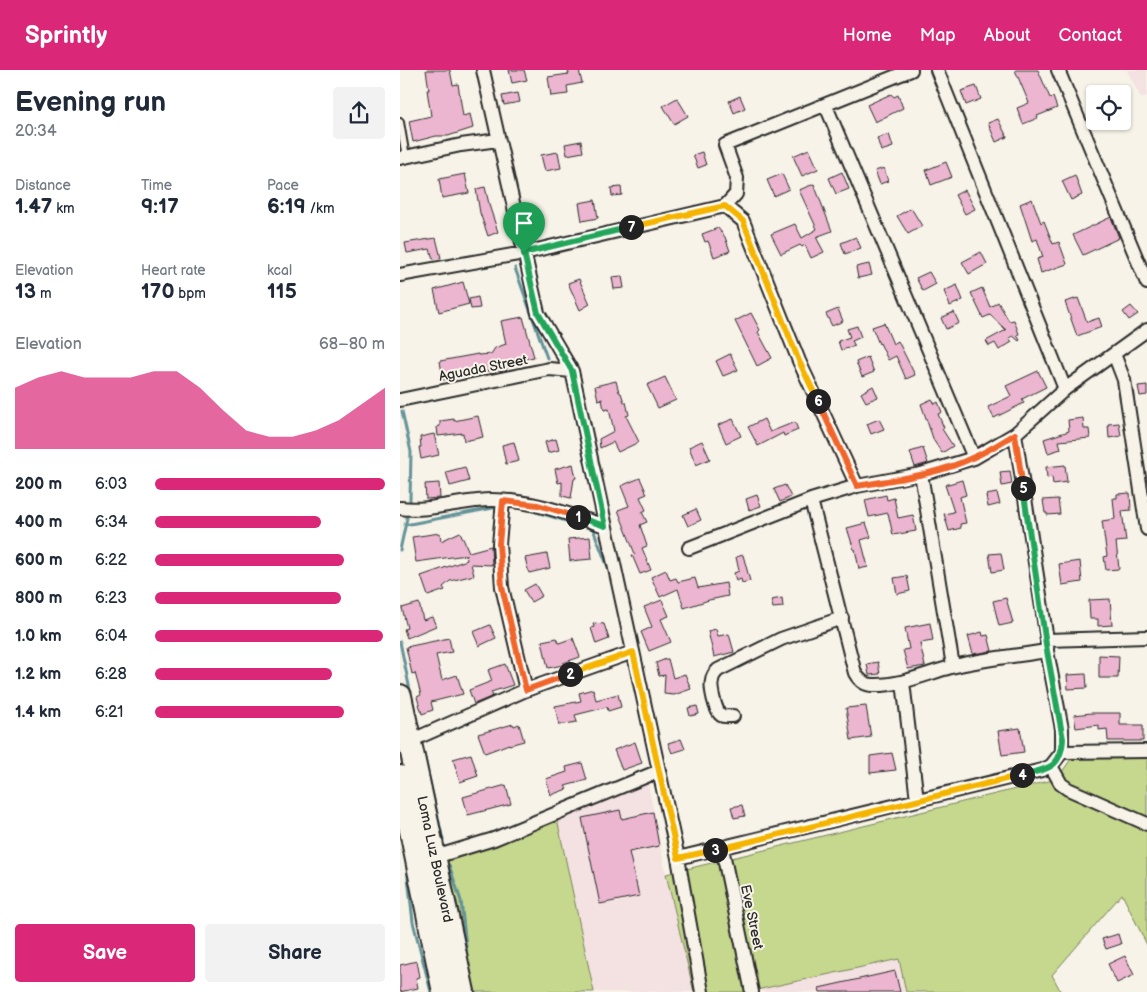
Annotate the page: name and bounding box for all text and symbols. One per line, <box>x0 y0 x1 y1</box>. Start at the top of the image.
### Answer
text: Sprintly <box>25 21 107 50</box>
text: Home <box>843 25 892 46</box>
text: Map <box>920 25 956 46</box>
text: About <box>984 25 1031 46</box>
text: Contact <box>1059 25 1122 46</box>
map controls <box>1086 85 1131 130</box>
button: locate <box>1086 85 1131 130</box>
text: Evening run <box>15 86 166 119</box>
button: share <box>333 87 385 139</box>
text: 20:34 <box>15 122 57 141</box>
text: Distance <box>15 177 71 194</box>
text: Time <box>141 177 172 194</box>
text: Pace <box>267 177 299 194</box>
text: 1.47 <box>15 194 52 219</box>
text: 9:17 <box>141 194 179 219</box>
text: 6:19 <box>267 194 306 219</box>
text: km <box>52 200 75 217</box>
text: /km <box>306 200 334 217</box>
pin <box>503 202 545 253</box>
icon: arrive <box>510 209 538 237</box>
pin: 7 <box>618 214 644 240</box>
text: 7 <box>628 219 635 236</box>
text: Elevation <box>15 262 73 279</box>
text: Heart rate <box>141 262 206 279</box>
text: kcal <box>267 262 292 279</box>
text: 13 <box>15 279 36 304</box>
text: 170 <box>141 279 175 304</box>
text: 115 <box>267 279 297 304</box>
text: m <box>36 285 51 302</box>
text: bpm <box>175 285 206 302</box>
text: Elevation <box>15 335 82 354</box>
text: 68–80 m <box>319 335 385 354</box>
street label: Aguada Street <box>437 351 529 385</box>
pin: 6 <box>806 388 830 414</box>
text: 6 <box>814 393 823 410</box>
text: 200 m <box>15 475 62 494</box>
text: 6:03 <box>95 475 127 494</box>
pin: 5 <box>1010 476 1036 500</box>
text: 5 <box>1019 480 1028 497</box>
pin: 1 <box>566 504 590 530</box>
text: 1 <box>576 509 581 526</box>
text: 400 m <box>15 513 62 532</box>
text: 6:34 <box>95 513 128 532</box>
text: 600 m <box>15 551 63 570</box>
text: 6:22 <box>95 551 127 570</box>
text: 800 m <box>15 589 63 608</box>
text: 6:23 <box>95 589 127 608</box>
text: 1.0 km <box>15 627 62 646</box>
text: 6:04 <box>95 627 127 646</box>
pin: 2 <box>558 662 582 686</box>
text: 1.2 km <box>15 665 61 684</box>
text: 6:28 <box>95 665 127 684</box>
text: 2 <box>566 666 575 683</box>
text: 1.4 km <box>15 703 61 722</box>
text: 6:21 <box>95 703 123 722</box>
pin: 4 <box>1010 762 1034 788</box>
text: 4 <box>1018 767 1027 784</box>
street label: Loma Luz Boulevard <box>413 794 457 924</box>
pin: 3 <box>702 838 728 862</box>
text: 3 <box>711 842 720 859</box>
street label: Eve Street <box>737 883 767 952</box>
button: Save <box>15 924 195 982</box>
button: Share <box>205 924 385 982</box>

